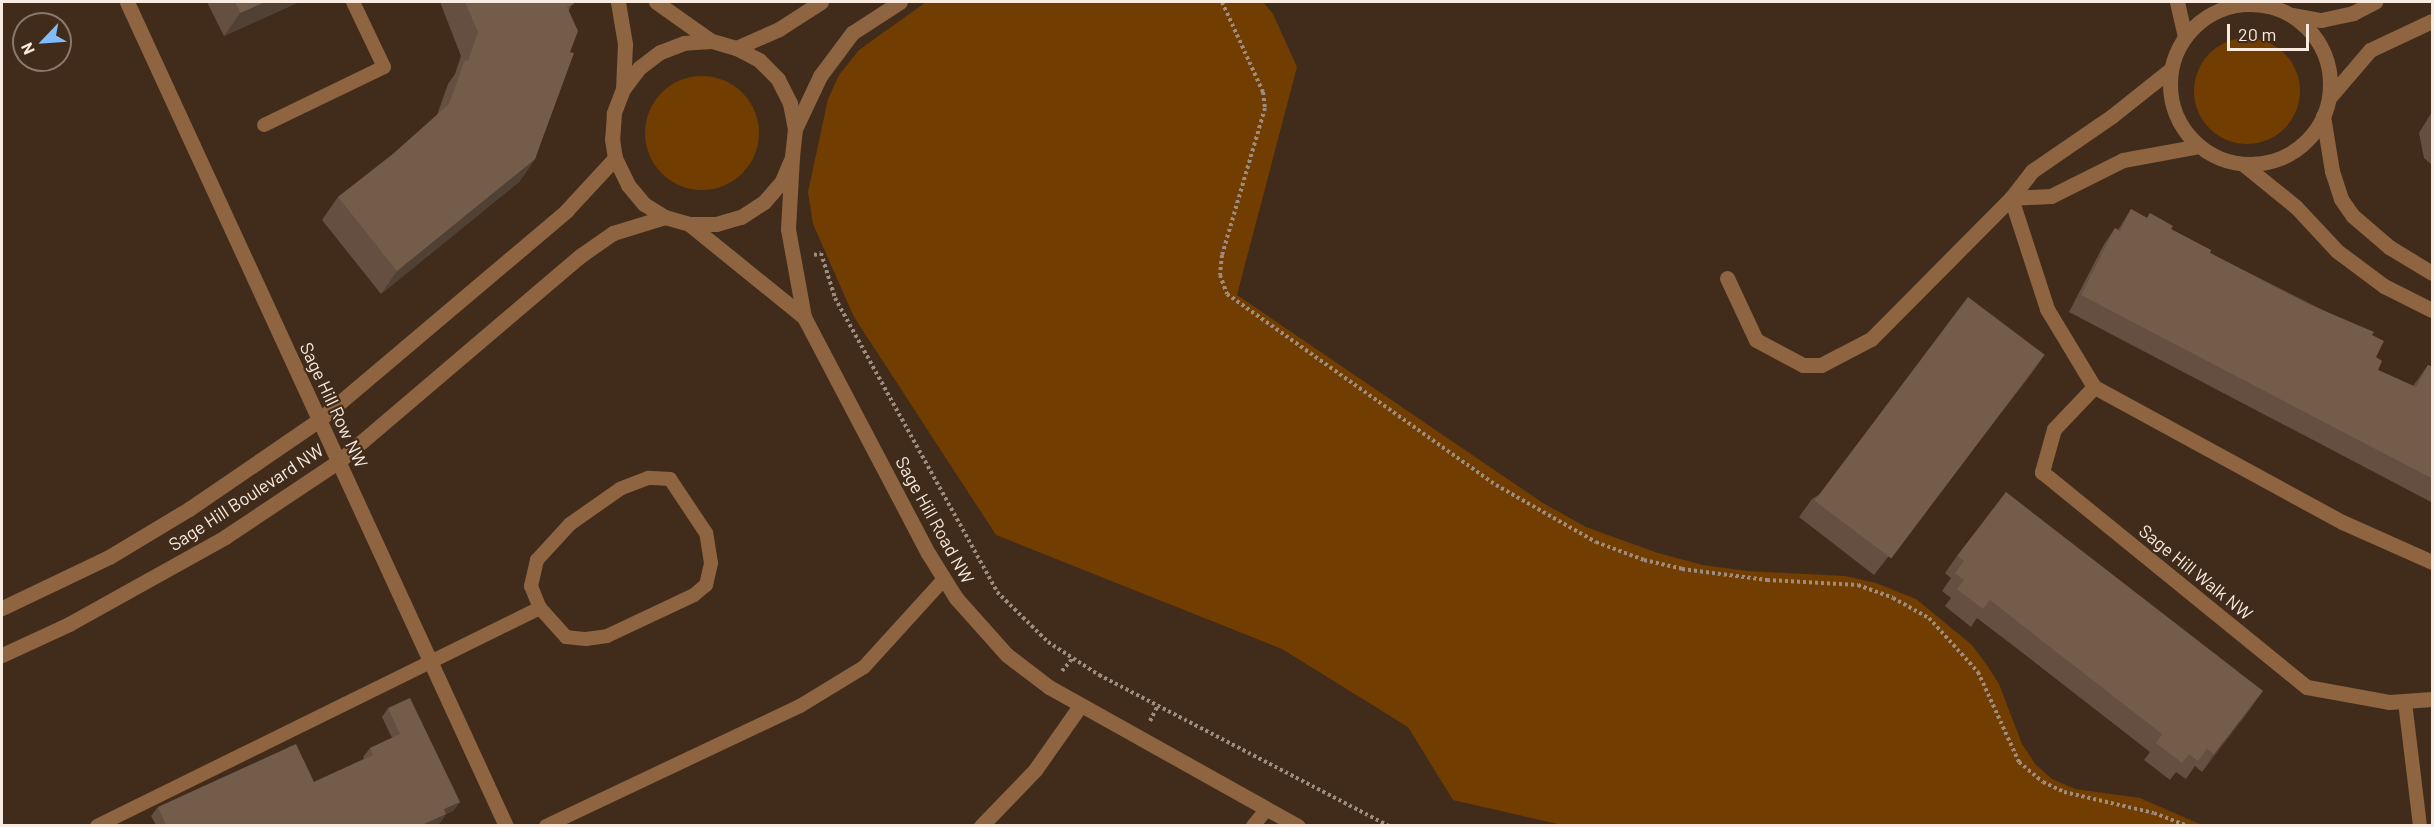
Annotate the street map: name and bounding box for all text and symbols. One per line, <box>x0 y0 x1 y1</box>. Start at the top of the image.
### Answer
north arrow <box>12 12 72 72</box>
scale bar <box>2230 12 2312 50</box>
text: 20 m <box>2238 23 2276 45</box>
text: N <box>16 40 38 58</box>
street label: Sage Hill Row NW <box>296 339 372 471</box>
street label: Sage Hill Boulevard NW <box>164 439 328 555</box>
street label: Sage Hill Road NW <box>891 453 979 587</box>
street label: Sage Hill Walk NW <box>2135 520 2257 624</box>

